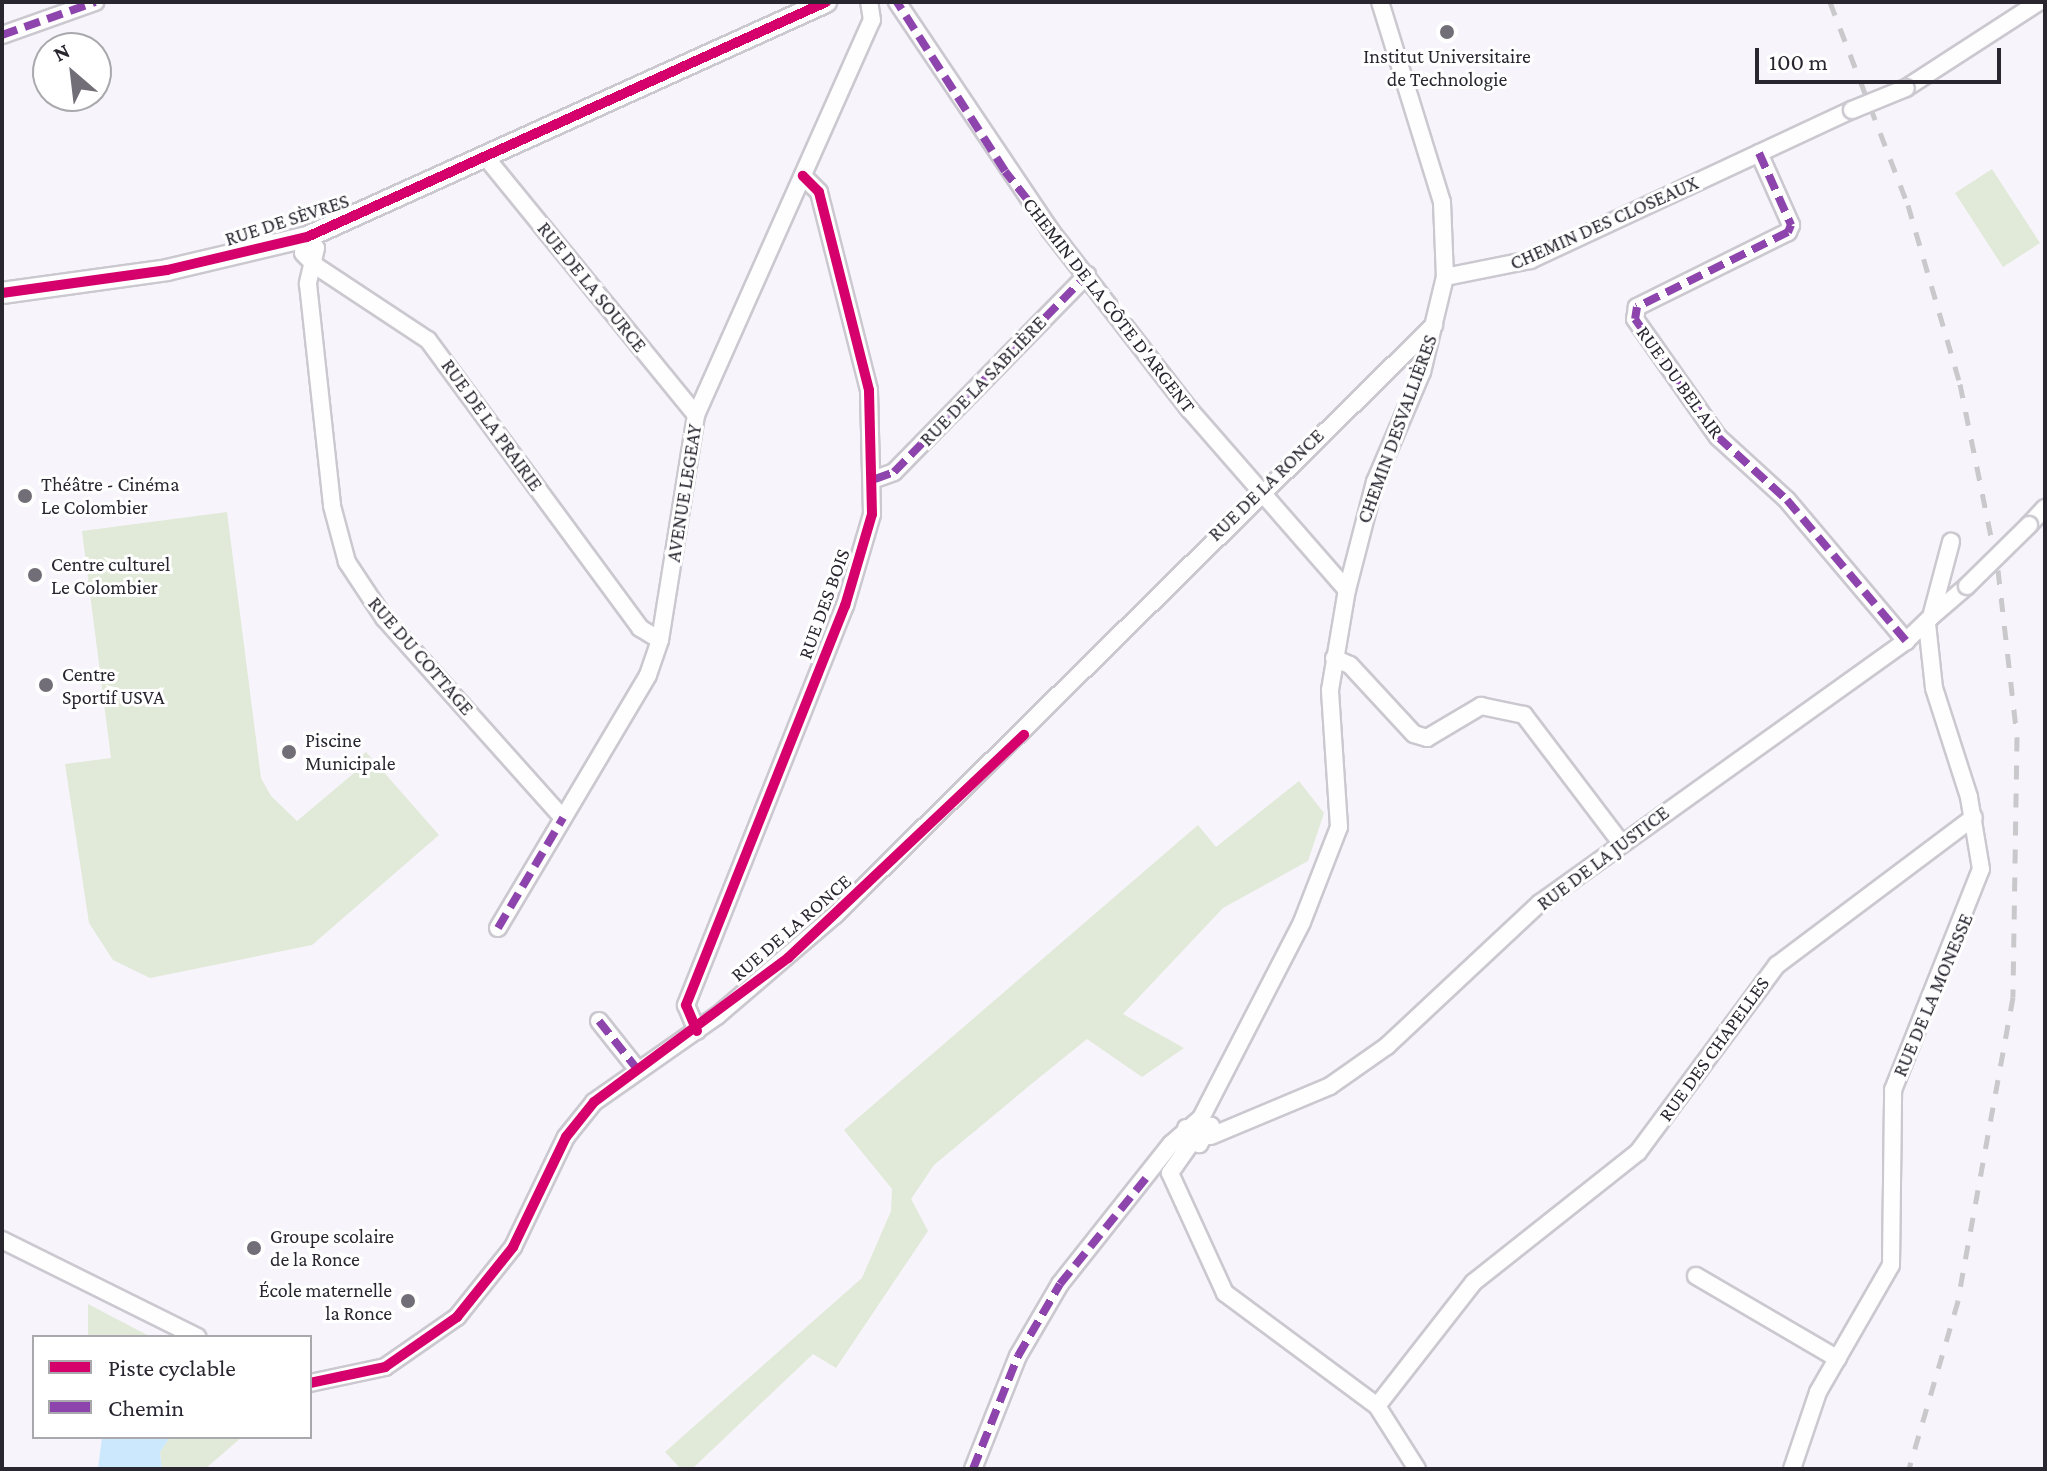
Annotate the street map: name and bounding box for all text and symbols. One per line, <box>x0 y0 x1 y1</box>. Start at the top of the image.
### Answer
marker: Institut Universitaire de Technologie <box>1438 23 1456 41</box>
north arrow <box>32 32 112 112</box>
scale bar <box>1759 32 2005 82</box>
text: N <box>49 38 74 67</box>
place label: Institut Universitaire de Technologie <box>1363 44 1531 91</box>
text: 100 m <box>1769 48 1828 75</box>
street label: CHEMIN DES CLOSEAUX <box>1506 171 1702 275</box>
street label: RUE DE SÈVRES <box>222 189 352 251</box>
street label: CHEMIN DE LA CÔTE D'ARGENT <box>1018 193 1200 417</box>
street label: RUE DE LA SOURCE <box>532 217 652 357</box>
street label: RUE DE LA SABLIÈRE <box>915 311 1051 451</box>
street label: RUE DU BEL AIR <box>1631 321 1729 443</box>
street label: CHEMIN DESVALLIÈRES <box>1352 331 1442 527</box>
street label: RUE DE LA PRAIRIE <box>436 354 548 496</box>
street label: AVENUE LEGEAY <box>661 422 707 564</box>
street label: RUE DE LA RONCE <box>1203 424 1329 546</box>
place label: Théâtre - Cinéma Le Colombier <box>41 472 179 519</box>
marker: Théâtre - Cinéma Le Colombier <box>16 487 34 505</box>
street label: RUE DES BOIS <box>793 546 855 662</box>
place label: Centre culturel Le Colombier <box>51 552 170 599</box>
marker: Centre culturel Le Colombier <box>26 566 44 584</box>
street label: RUE DU COTTAGE <box>363 592 479 720</box>
place label: Centre Sportif USVA <box>62 662 165 709</box>
marker: Centre Sportif USVA <box>37 676 55 694</box>
place label: Piscine Municipale <box>305 728 396 775</box>
marker: Piscine Municipale <box>280 743 298 761</box>
street label: RUE DE LA JUSTICE <box>1532 801 1674 915</box>
street label: RUE DE LA RONCE <box>726 869 856 987</box>
street label: RUE DE LA MONESSE <box>1888 910 1978 1080</box>
street label: RUE DES CHAPELLES <box>1653 972 1775 1126</box>
place label: Groupe scolaire de la Ronce <box>270 1224 394 1271</box>
marker: Groupe scolaire de la Ronce <box>245 1239 263 1257</box>
place label: École maternelle la Ronce <box>259 1278 392 1325</box>
marker: École maternelle la Ronce <box>399 1292 417 1310</box>
legend <box>32 1335 312 1439</box>
text: Piste cyclable <box>108 1354 236 1381</box>
text: Chemin <box>108 1394 184 1421</box>

